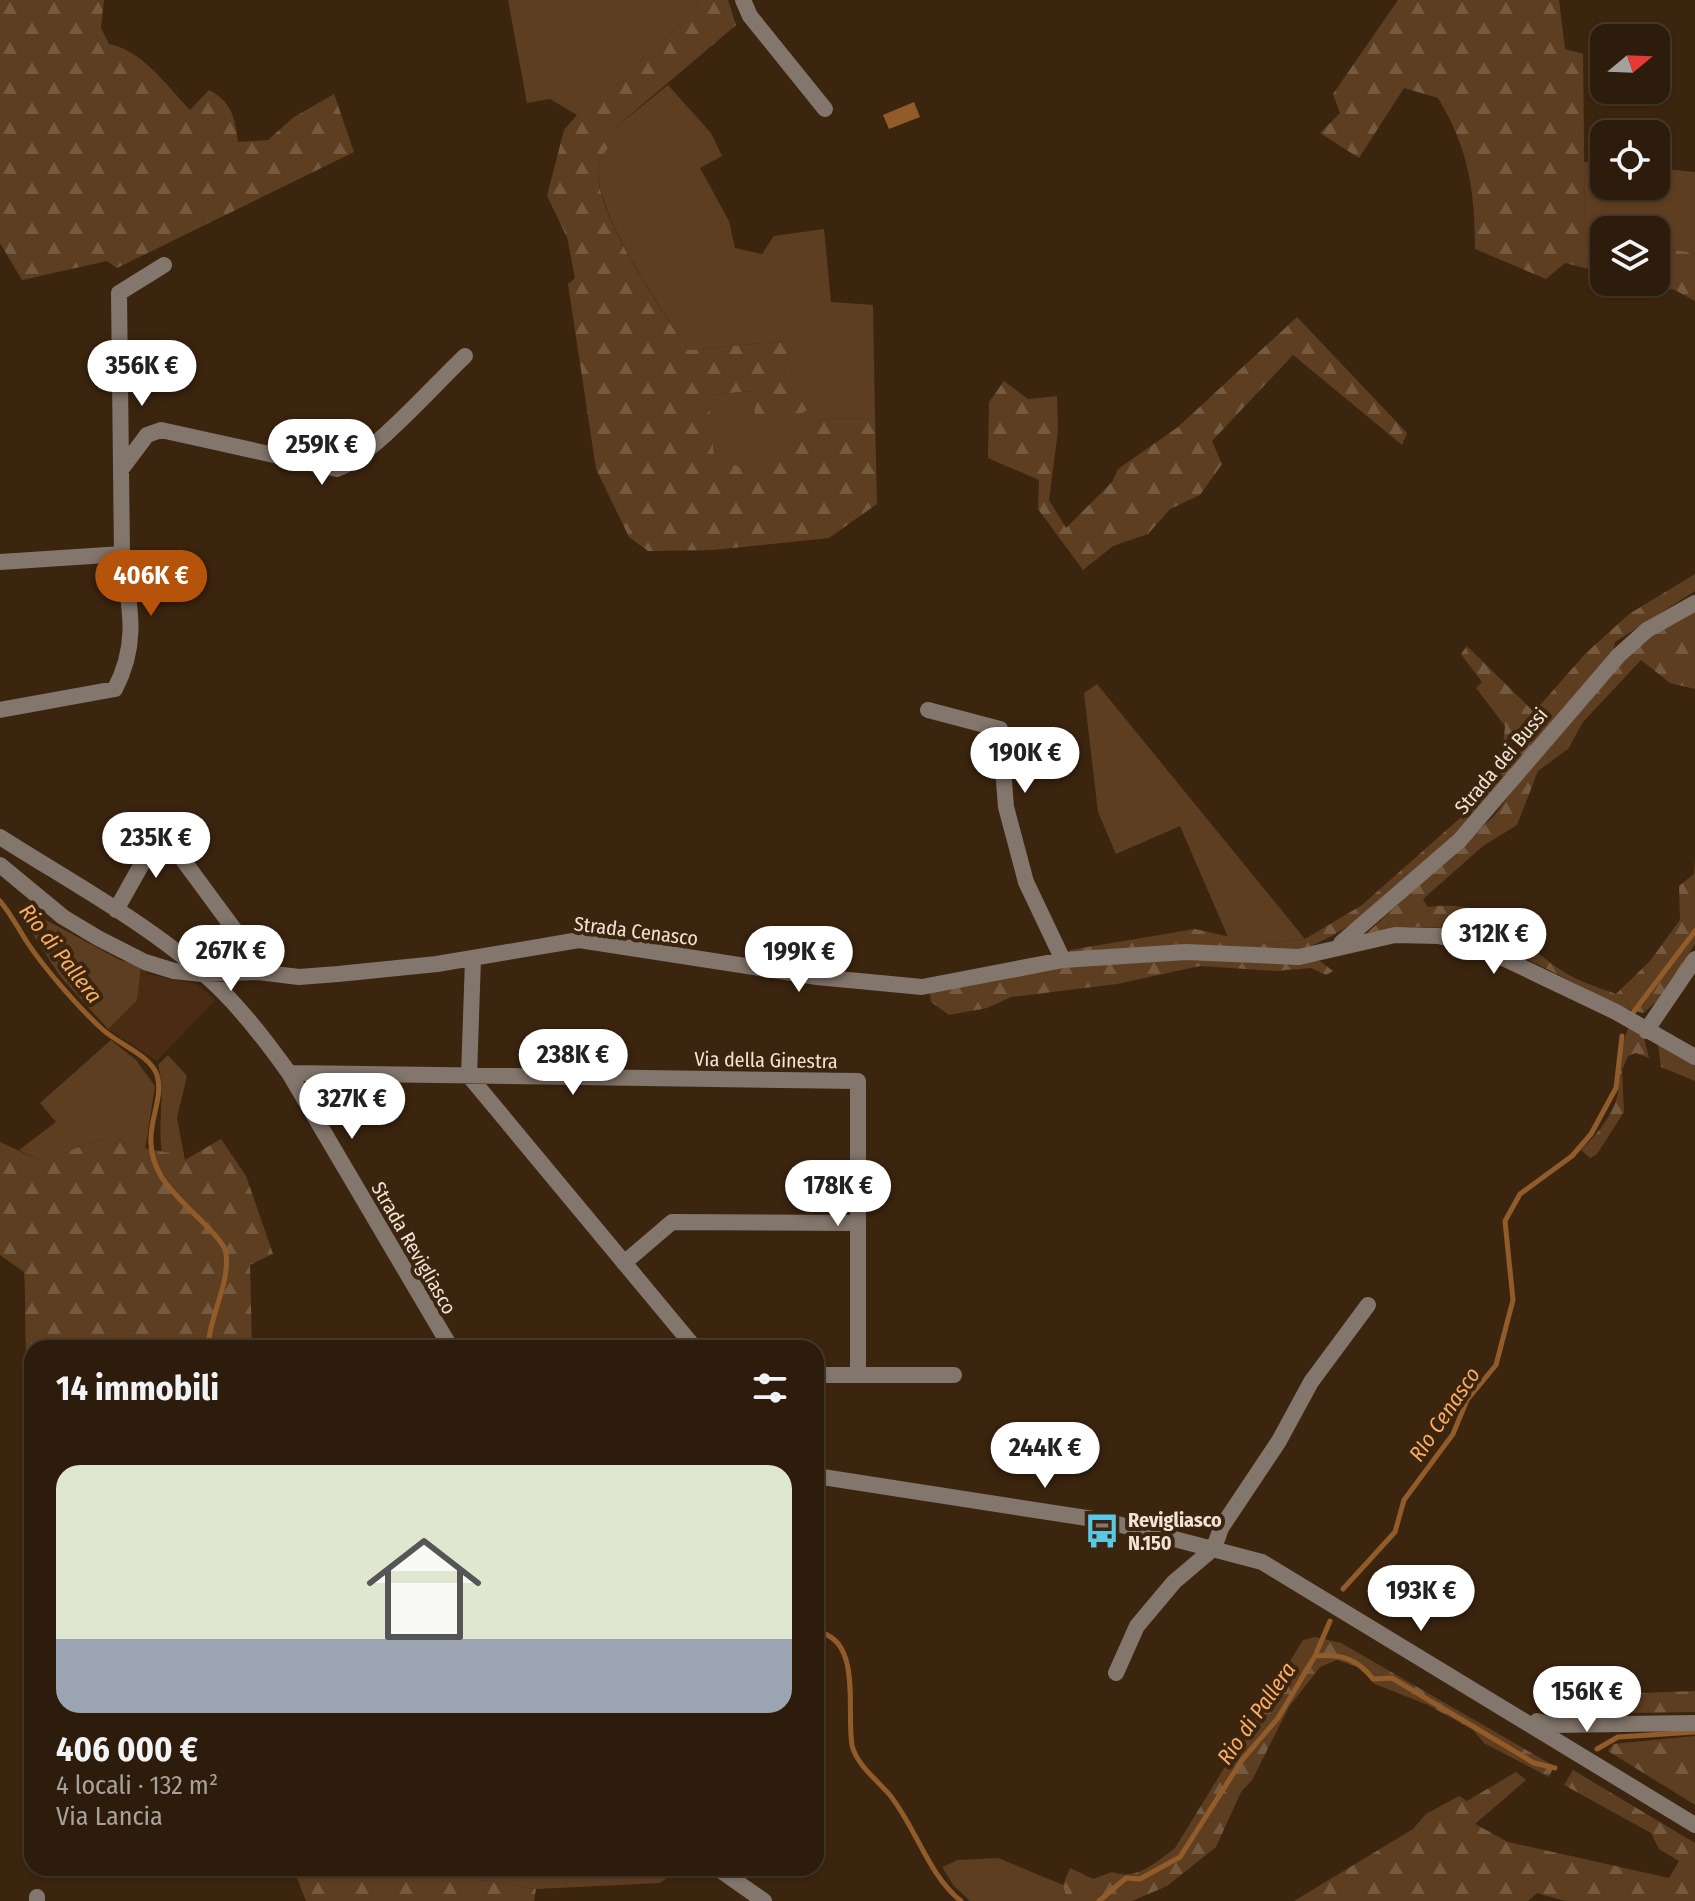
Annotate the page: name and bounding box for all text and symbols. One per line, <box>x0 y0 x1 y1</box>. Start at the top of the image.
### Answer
north arrow <box>1590 24 1670 104</box>
map controls <box>1590 24 1670 296</box>
button: locate <box>1590 120 1670 200</box>
button: layers <box>1590 216 1670 296</box>
pin: 356K € <box>77 340 207 408</box>
text: 356K € <box>105 350 179 381</box>
pin: 259K € <box>257 419 387 487</box>
text: 259K € <box>286 429 358 460</box>
pin: 406K € <box>86 550 216 618</box>
text: 406K € <box>113 560 189 591</box>
street label: Strada dei Bussi <box>1450 703 1552 819</box>
pin: 190K € <box>960 727 1090 795</box>
text: 190K € <box>988 737 1062 768</box>
pin: 235K € <box>91 812 221 880</box>
text: 235K € <box>120 822 192 853</box>
water label: Rio di Pallera <box>13 898 108 1008</box>
pin: 312K € <box>1429 908 1559 976</box>
street label: Strada Cenasco <box>573 911 699 951</box>
text: 312K € <box>1459 918 1529 949</box>
pin: 267K € <box>166 925 296 993</box>
pin: 199K € <box>734 926 864 994</box>
text: 267K € <box>196 935 266 966</box>
text: 199K € <box>763 936 835 967</box>
pin: 238K € <box>508 1029 638 1097</box>
text: 238K € <box>537 1039 609 1070</box>
street label: Via della Ginestra <box>694 1047 838 1073</box>
pin: 327K € <box>287 1073 417 1141</box>
text: 327K € <box>317 1083 387 1114</box>
pin: 178K € <box>773 1160 903 1228</box>
text: 178K € <box>803 1170 873 1201</box>
street label: Strada Revigliasco <box>366 1178 462 1318</box>
water label: RIo Cenasco <box>1403 1362 1486 1467</box>
icon: filters <box>748 1366 792 1410</box>
text: 14 immobili <box>56 1368 219 1409</box>
pin: 244K € <box>980 1422 1110 1490</box>
text: 244K € <box>1009 1432 1081 1463</box>
place label: Revigliasco N.150 <box>1128 1508 1222 1555</box>
bus stop icon: Revigliasco N.150 <box>1083 1512 1121 1550</box>
icon: home <box>352 1517 496 1661</box>
pin: 193K € <box>1356 1565 1486 1633</box>
text: 193K € <box>1386 1575 1456 1606</box>
water label: Rio di Pallera <box>1211 1657 1302 1770</box>
pin: 156K € <box>1522 1666 1652 1734</box>
text: 156K € <box>1551 1676 1623 1707</box>
text: 406 000 € <box>56 1729 198 1770</box>
text: 4 locali · 132 m² <box>56 1770 218 1801</box>
text: Via Lancia <box>56 1801 163 1832</box>

